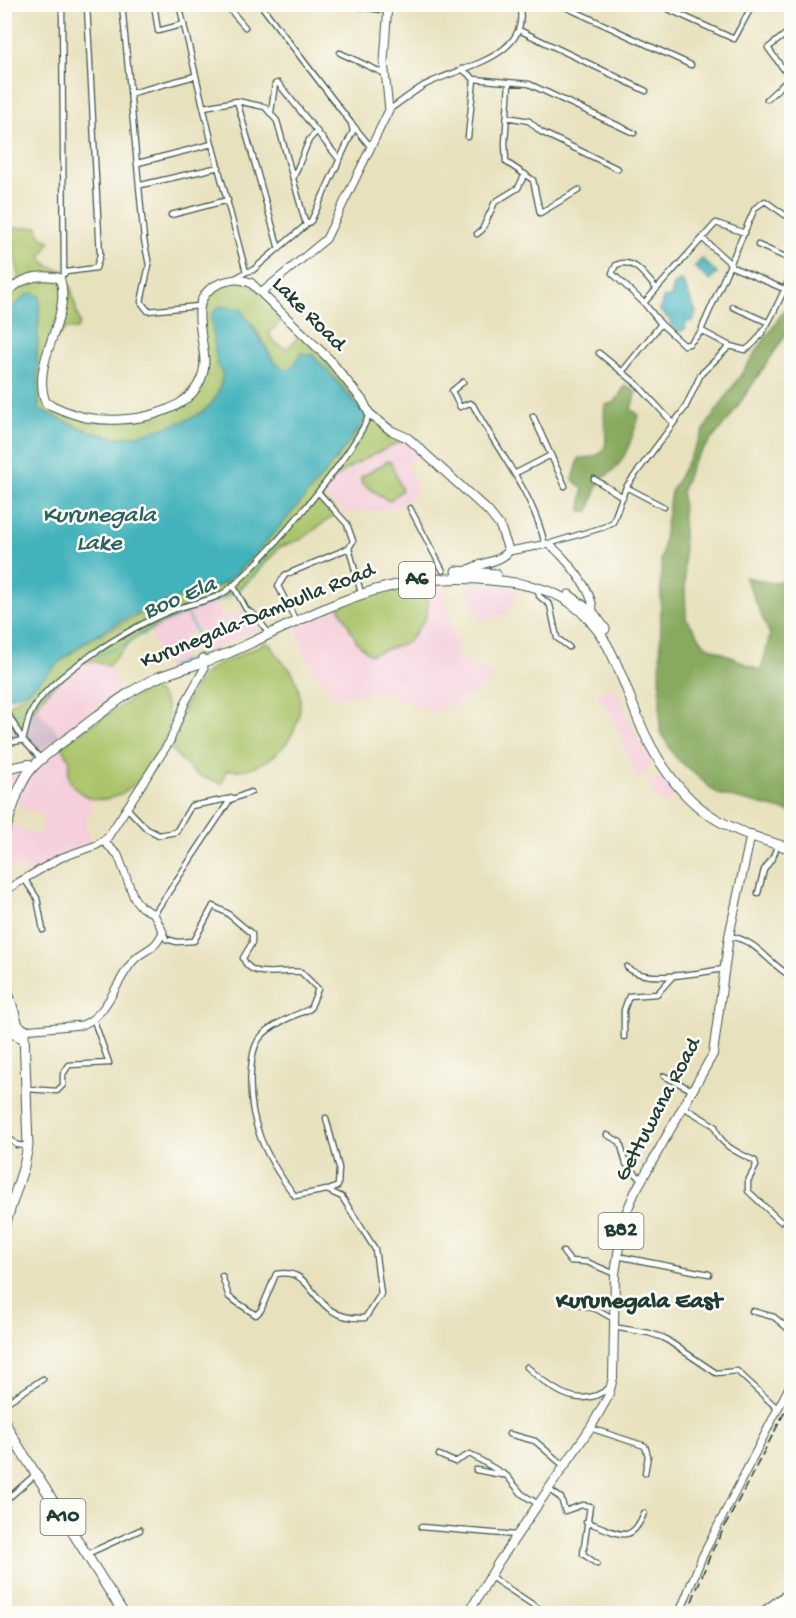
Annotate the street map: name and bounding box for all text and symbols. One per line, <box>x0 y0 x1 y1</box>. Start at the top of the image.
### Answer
street label: Lake Road <box>265 272 352 359</box>
water label: Kurunegala Lake <box>42 502 157 559</box>
street label: Kurunegala-Dambulla Road <box>137 557 381 676</box>
road number: A6 <box>399 562 435 598</box>
water label: Boo Ela <box>139 570 222 627</box>
street label: Gettuwana Road <box>610 1032 709 1186</box>
road number: B82 <box>598 1213 644 1249</box>
district label: Kurunegala East <box>555 1288 724 1317</box>
road number: A10 <box>40 1499 86 1535</box>

